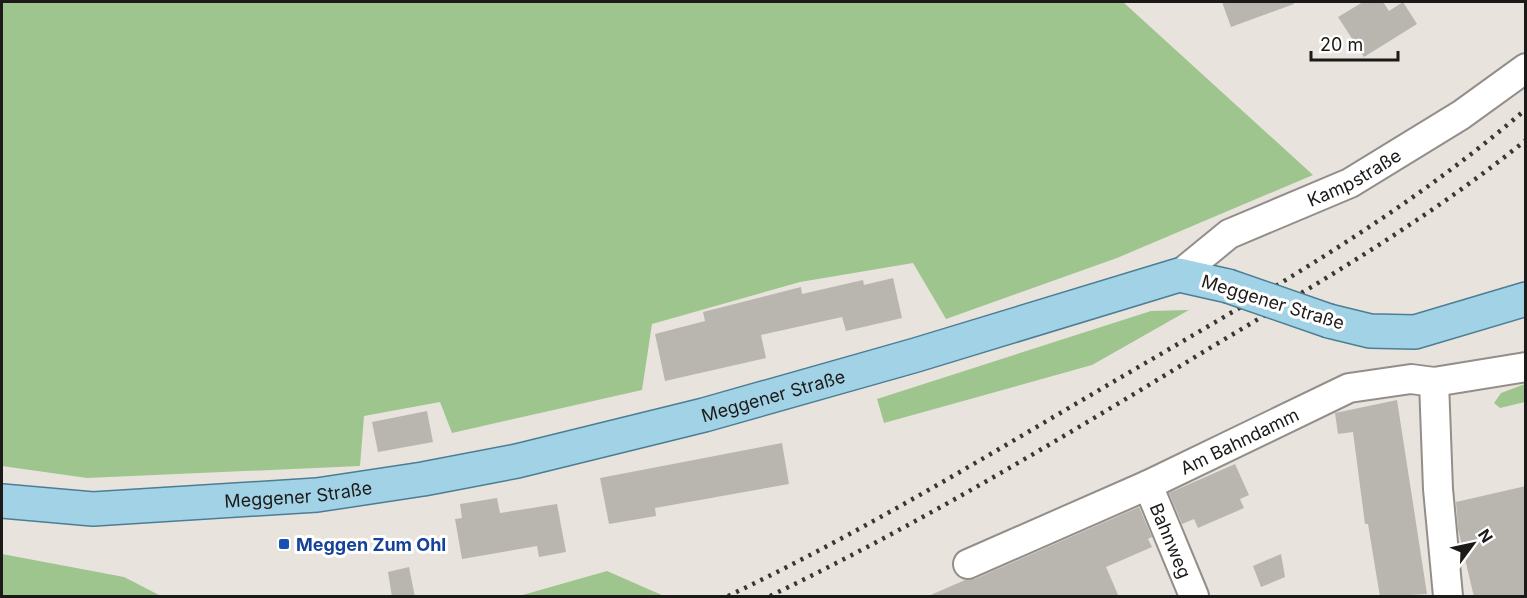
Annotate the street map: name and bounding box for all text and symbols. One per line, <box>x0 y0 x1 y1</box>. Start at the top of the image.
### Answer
scale bar <box>1311 24 1398 62</box>
text: 20 m <box>1320 34 1363 55</box>
street label: Kampstraße <box>1304 144 1405 210</box>
street label: Meggener Straße <box>1199 270 1347 334</box>
street label: Meggener Straße <box>699 365 847 426</box>
street label: Am Bahndamm <box>1177 403 1302 478</box>
street label: Meggener Straße <box>224 476 373 511</box>
street label: Bahnweg <box>1146 500 1196 581</box>
north arrow <box>1443 514 1503 574</box>
text: N <box>1474 525 1497 546</box>
place label: Meggen Zum Ohl <box>296 534 446 555</box>
marker: Meggen Zum Ohl <box>277 537 291 551</box>

